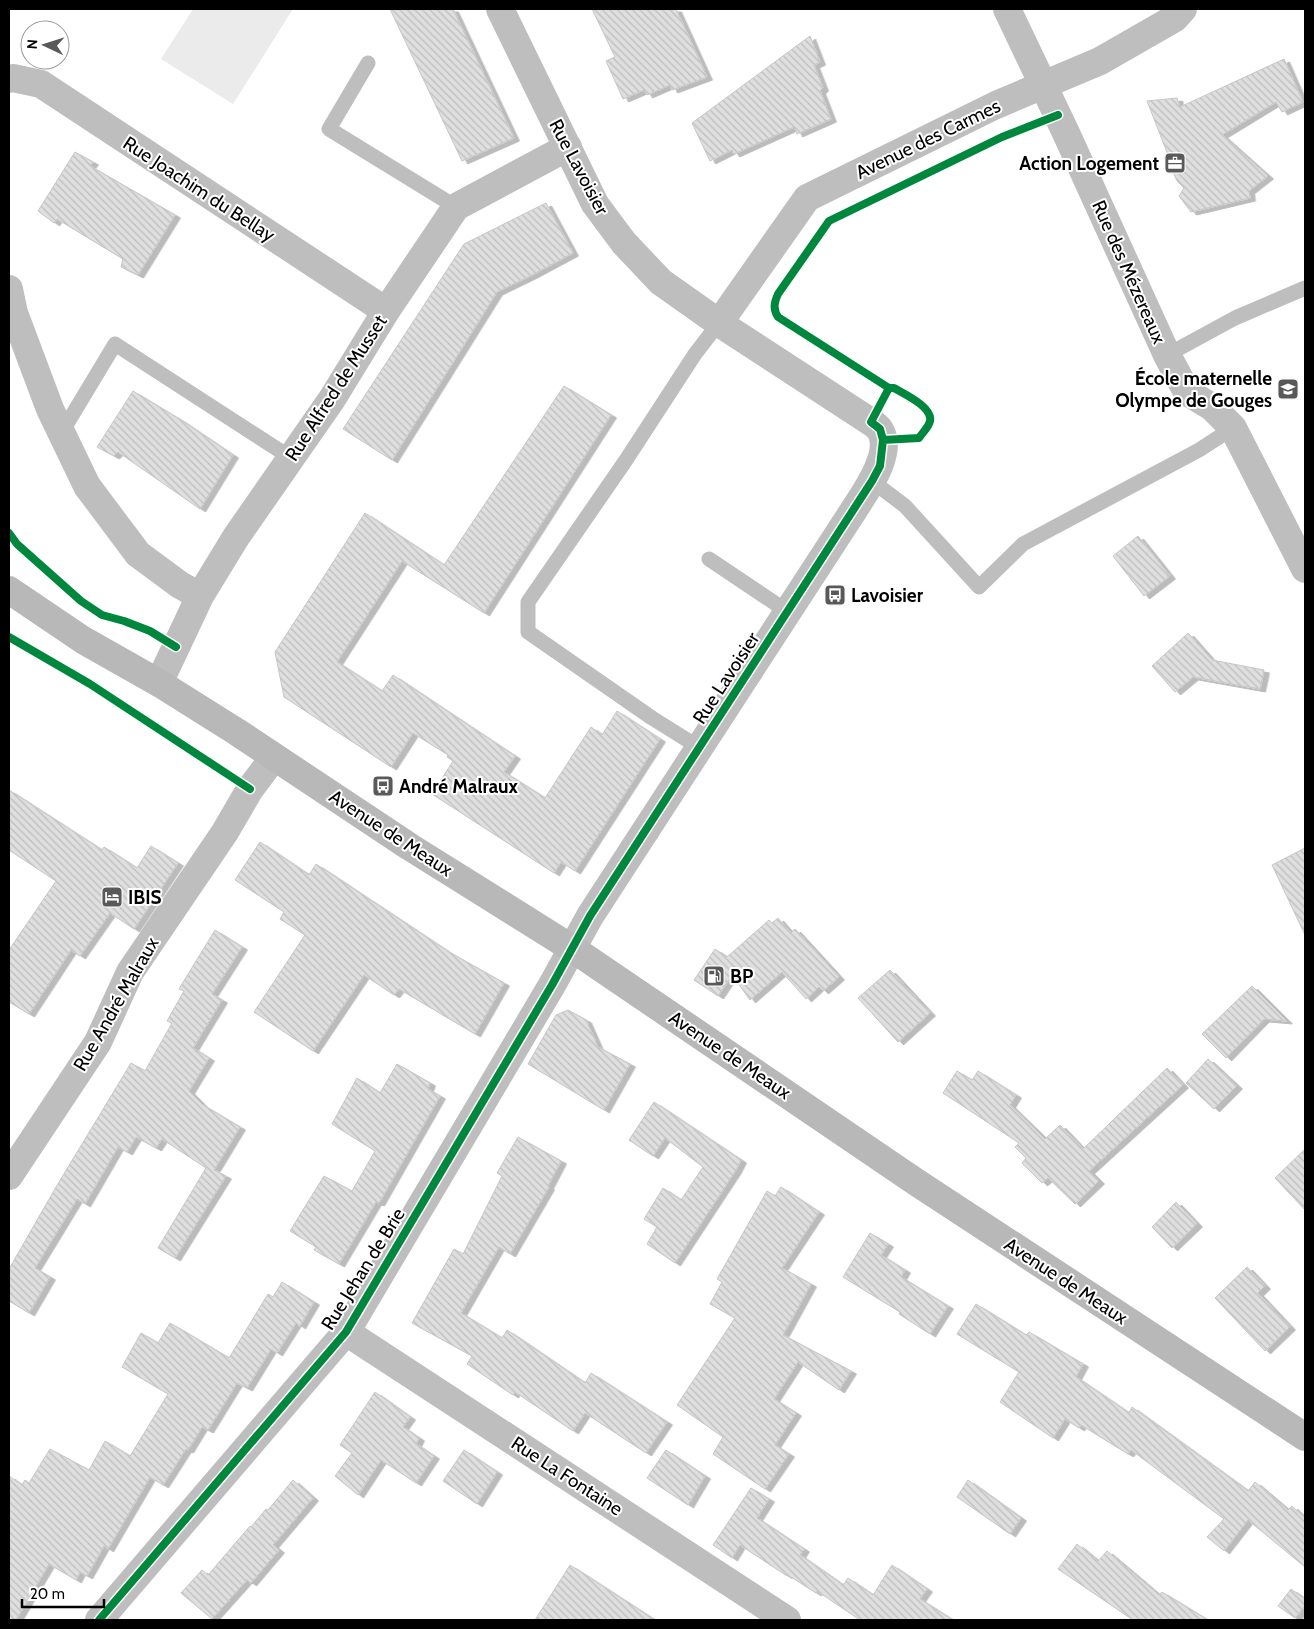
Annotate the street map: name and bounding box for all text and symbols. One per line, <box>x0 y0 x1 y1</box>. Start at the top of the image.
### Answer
north arrow <box>20 20 70 70</box>
text: N <box>23 39 41 50</box>
street label: Avenue des Carmes <box>852 94 1004 184</box>
street label: Rue Lavoisier <box>544 115 614 219</box>
street label: Rue Joachim du Bellay <box>119 131 280 247</box>
office icon: Action Logement <box>1163 151 1187 175</box>
place label: Action Logement <box>1019 152 1159 175</box>
street label: Rue des Mézereaux <box>1087 197 1171 347</box>
street label: Rue Alfred de Musset <box>280 310 392 465</box>
place label: École maternelle Olympe de Gouges <box>1115 366 1272 412</box>
school or university icon: École maternelle Olympe de Gouges <box>1276 377 1300 401</box>
bus stop icon: Lavoisier <box>823 583 847 607</box>
place label: Lavoisier <box>851 584 924 607</box>
street label: Rue Lavoisier <box>688 628 764 728</box>
bus stop icon: André Malraux <box>371 774 395 798</box>
place label: André Malraux <box>399 775 519 798</box>
street label: Avenue de Meaux <box>325 785 457 881</box>
hotel icon: IBIS <box>100 885 124 909</box>
place label: IBIS <box>128 886 162 909</box>
street label: Rue André Malraux <box>68 933 164 1075</box>
fuel station icon: BP <box>702 964 726 988</box>
place label: BP <box>730 965 753 988</box>
street label: Avenue de Meaux <box>665 1006 795 1104</box>
street label: Rue Jehan de Brie <box>316 1204 410 1334</box>
street label: Avenue de Meaux <box>1000 1233 1132 1329</box>
street label: Rue La Fontaine <box>507 1431 627 1521</box>
scale bar <box>22 1576 105 1608</box>
text: 20 m <box>30 1585 65 1603</box>

